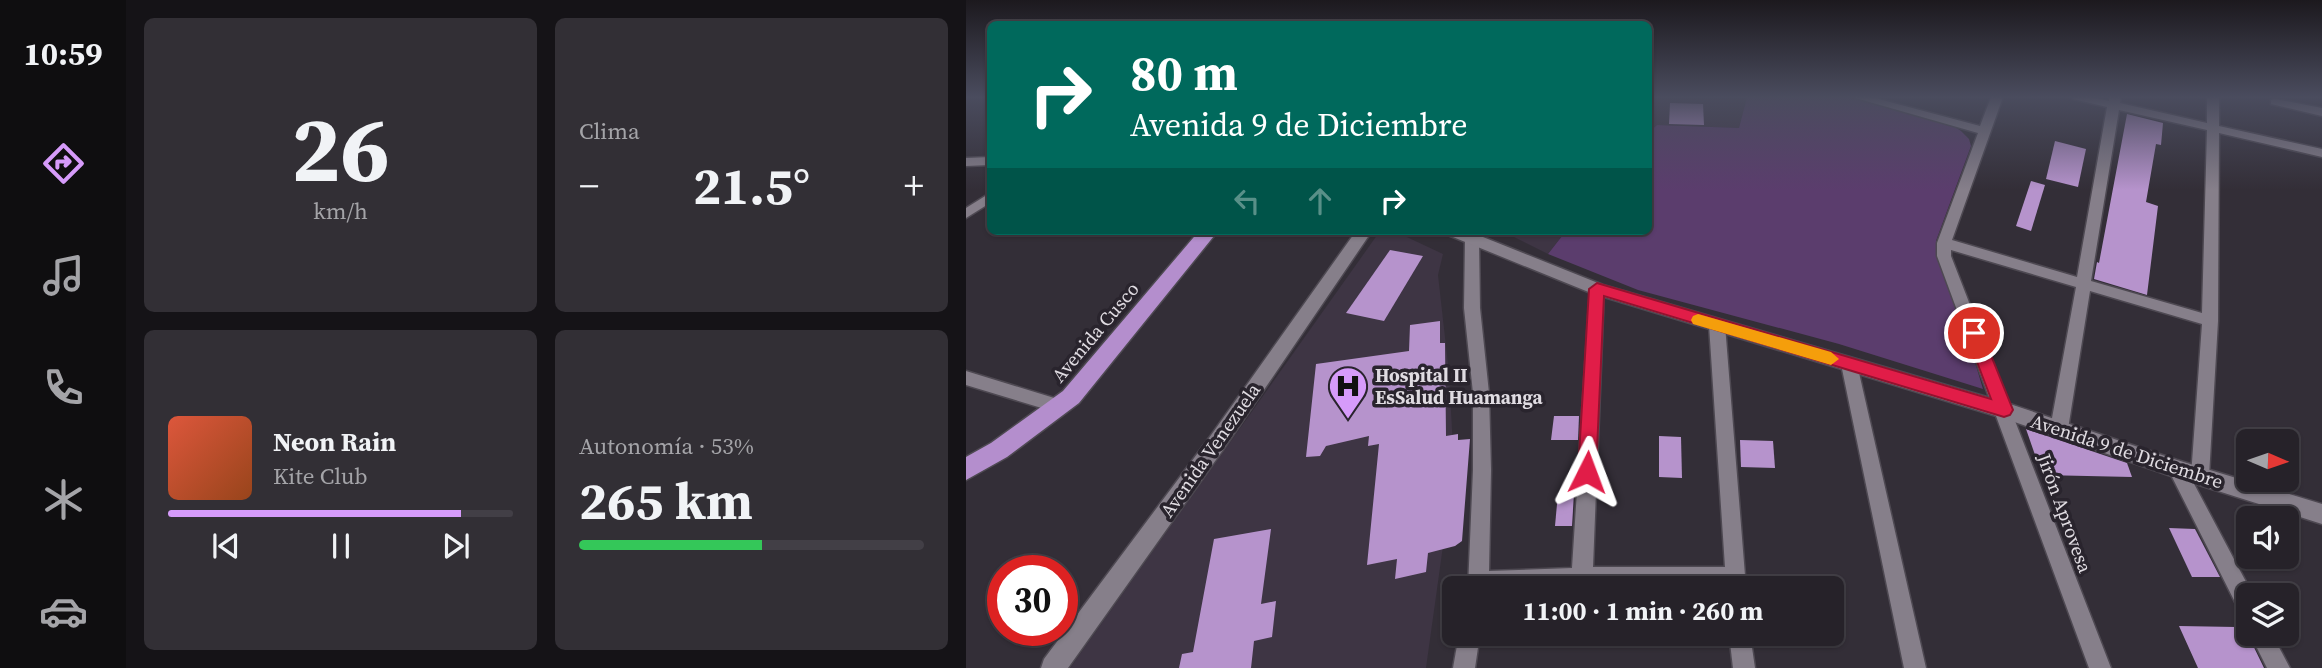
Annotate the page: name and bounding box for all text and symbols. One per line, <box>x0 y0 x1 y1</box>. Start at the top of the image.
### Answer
text: 10:59 <box>24 32 102 76</box>
text: 80 m <box>1130 39 1238 106</box>
icon: right <box>1015 49 1106 140</box>
text: 26 <box>291 87 390 211</box>
text: Avenida 9 de Diciembre <box>1130 103 1468 147</box>
text: Clima <box>579 115 640 147</box>
icon: directions <box>39 139 88 188</box>
text: 21.5° <box>693 150 810 221</box>
text: − <box>579 160 599 212</box>
text: + <box>904 160 924 212</box>
icon: left <box>1228 182 1266 220</box>
icon: ahead <box>1301 182 1339 220</box>
icon: right <box>1374 182 1412 220</box>
text: km/h <box>313 195 368 227</box>
icon: music <box>39 251 88 300</box>
street label: Avenida Cusco <box>1045 277 1145 387</box>
pin <box>1944 303 2004 363</box>
icon: arrive <box>1955 314 1993 352</box>
place label: Hospital II EsSalud Huamanga <box>1375 362 1544 410</box>
icon: phone <box>39 363 88 412</box>
hospital icon: Hospital II EsSalud Huamanga <box>1327 365 1369 420</box>
street label: Avenida Venezuela <box>1154 377 1266 522</box>
street label: Avenida 9 de Diciembre <box>2028 408 2226 494</box>
text: Neon Rain <box>273 424 396 460</box>
north arrow <box>2236 429 2300 492</box>
map controls <box>2236 429 2299 646</box>
text: Autonomía · 53% <box>579 430 754 462</box>
position arrow <box>1550 435 1624 509</box>
street label: Jirón Aprovesa <box>2031 449 2099 576</box>
text: Kite Club <box>273 460 368 492</box>
text: 265 km <box>579 465 753 536</box>
icon: climate <box>39 475 88 524</box>
button: sound <box>2236 506 2299 569</box>
icon: previous <box>207 527 245 565</box>
icon: pause <box>322 527 360 565</box>
icon: next <box>437 527 475 565</box>
speed limit sign: 30 <box>987 555 1078 646</box>
button: layers <box>2236 583 2299 646</box>
icon: car <box>39 587 88 636</box>
text: 11:00 · 1 min · 260 m <box>1523 593 1763 629</box>

